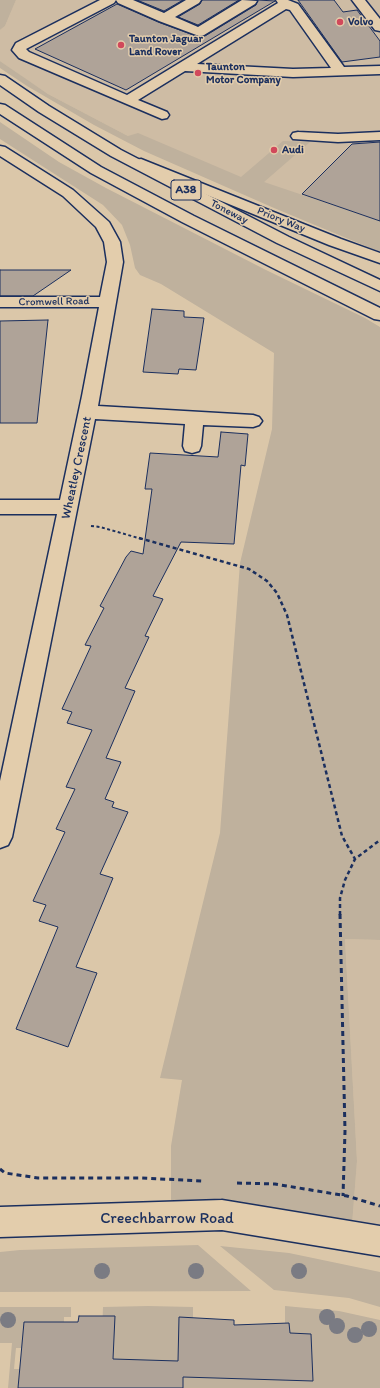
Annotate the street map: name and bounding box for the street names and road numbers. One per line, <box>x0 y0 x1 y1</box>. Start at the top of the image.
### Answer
road number: A38 <box>171 180 201 200</box>
street label: Toneway <box>208 197 250 227</box>
street label: Priory Way <box>255 204 307 236</box>
street label: Cromwell Road <box>18 295 90 309</box>
street label: Wheatley Crescent <box>59 415 95 521</box>
street label: Creechbarrow Road <box>100 1209 234 1229</box>

